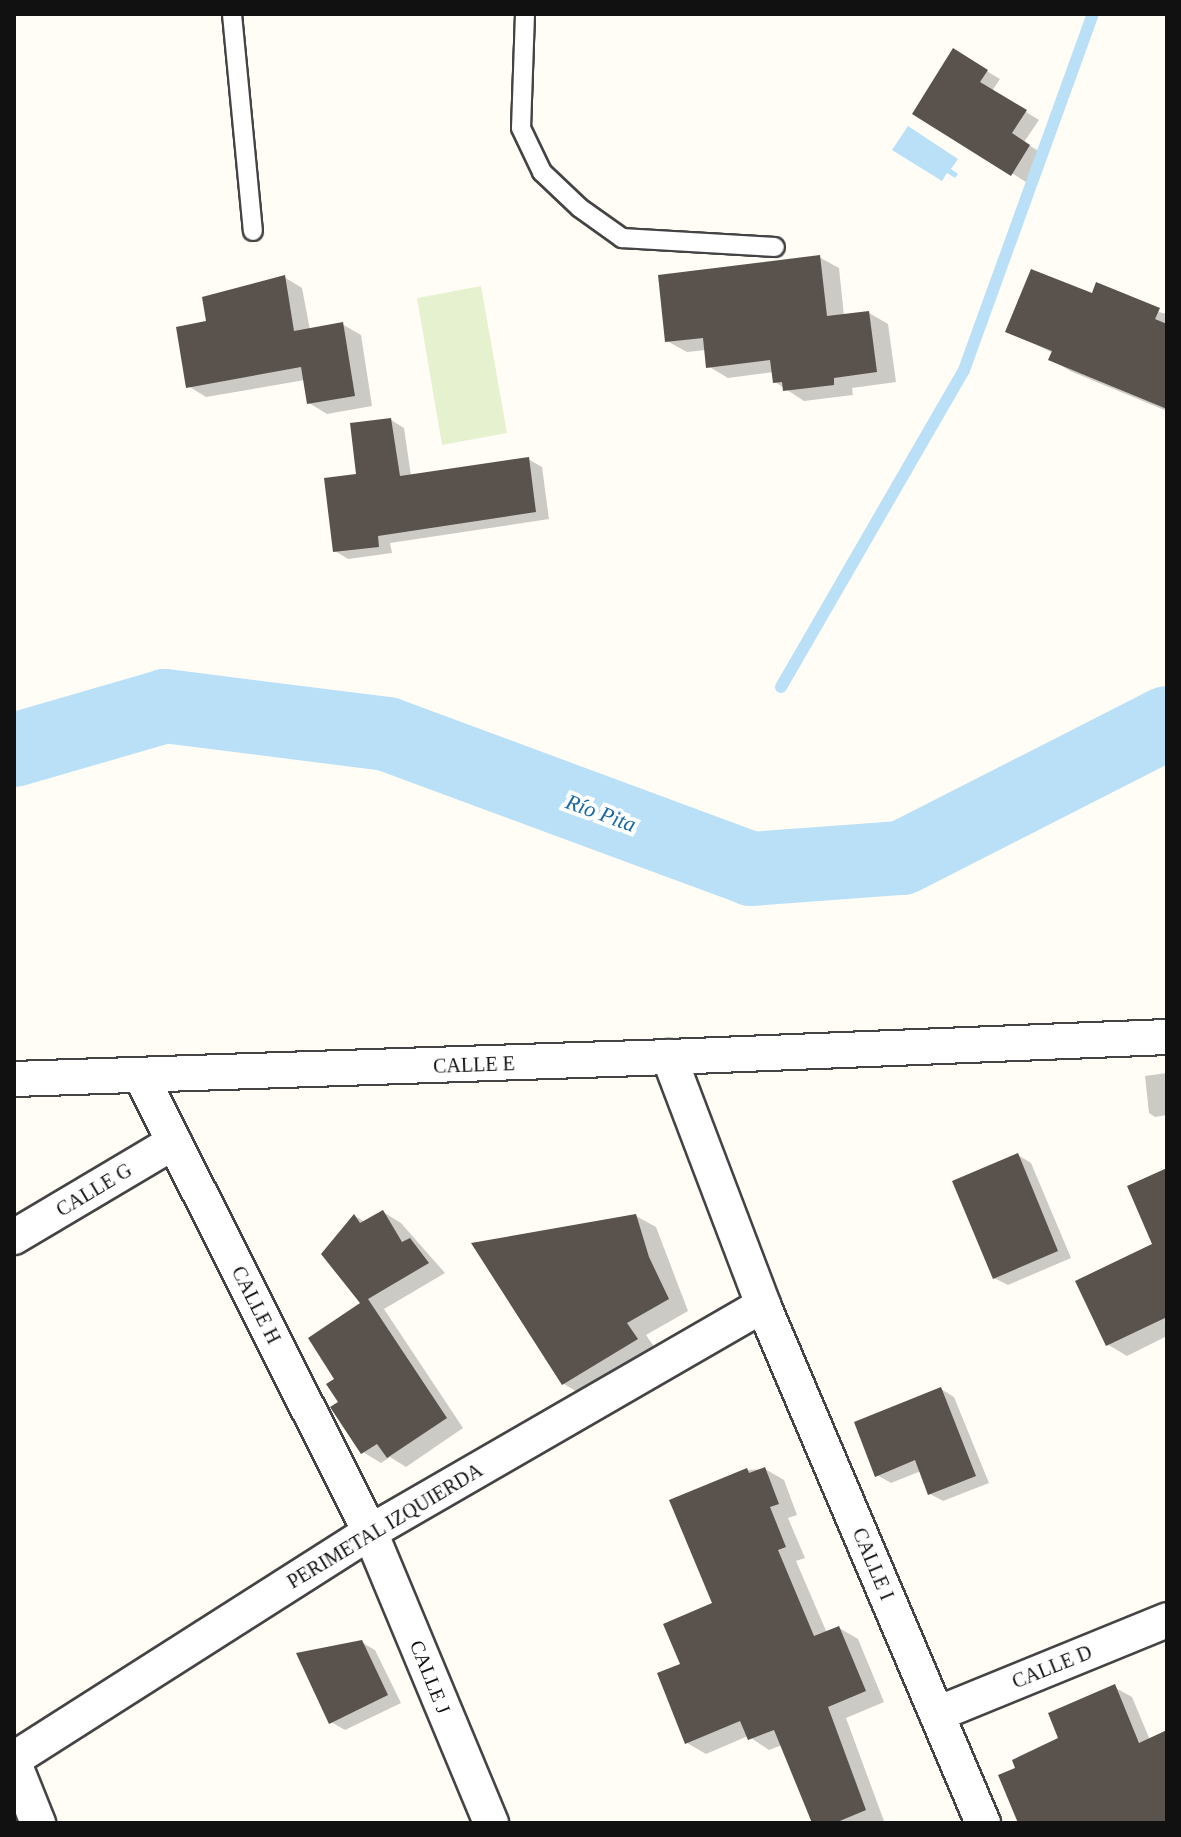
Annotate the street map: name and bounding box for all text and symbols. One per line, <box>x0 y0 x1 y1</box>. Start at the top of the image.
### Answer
water label: Río Pita <box>562 788 640 838</box>
street label: CALLE E <box>433 1052 515 1078</box>
street label: CALLE G <box>52 1158 136 1222</box>
street label: CALLE H <box>226 1262 286 1348</box>
street label: PERIMETAL IZQUIERDA <box>283 1458 487 1594</box>
street label: CALLE I <box>847 1524 899 1604</box>
street label: CALLE J <box>404 1637 456 1717</box>
street label: CALLE D <box>1009 1640 1095 1694</box>

